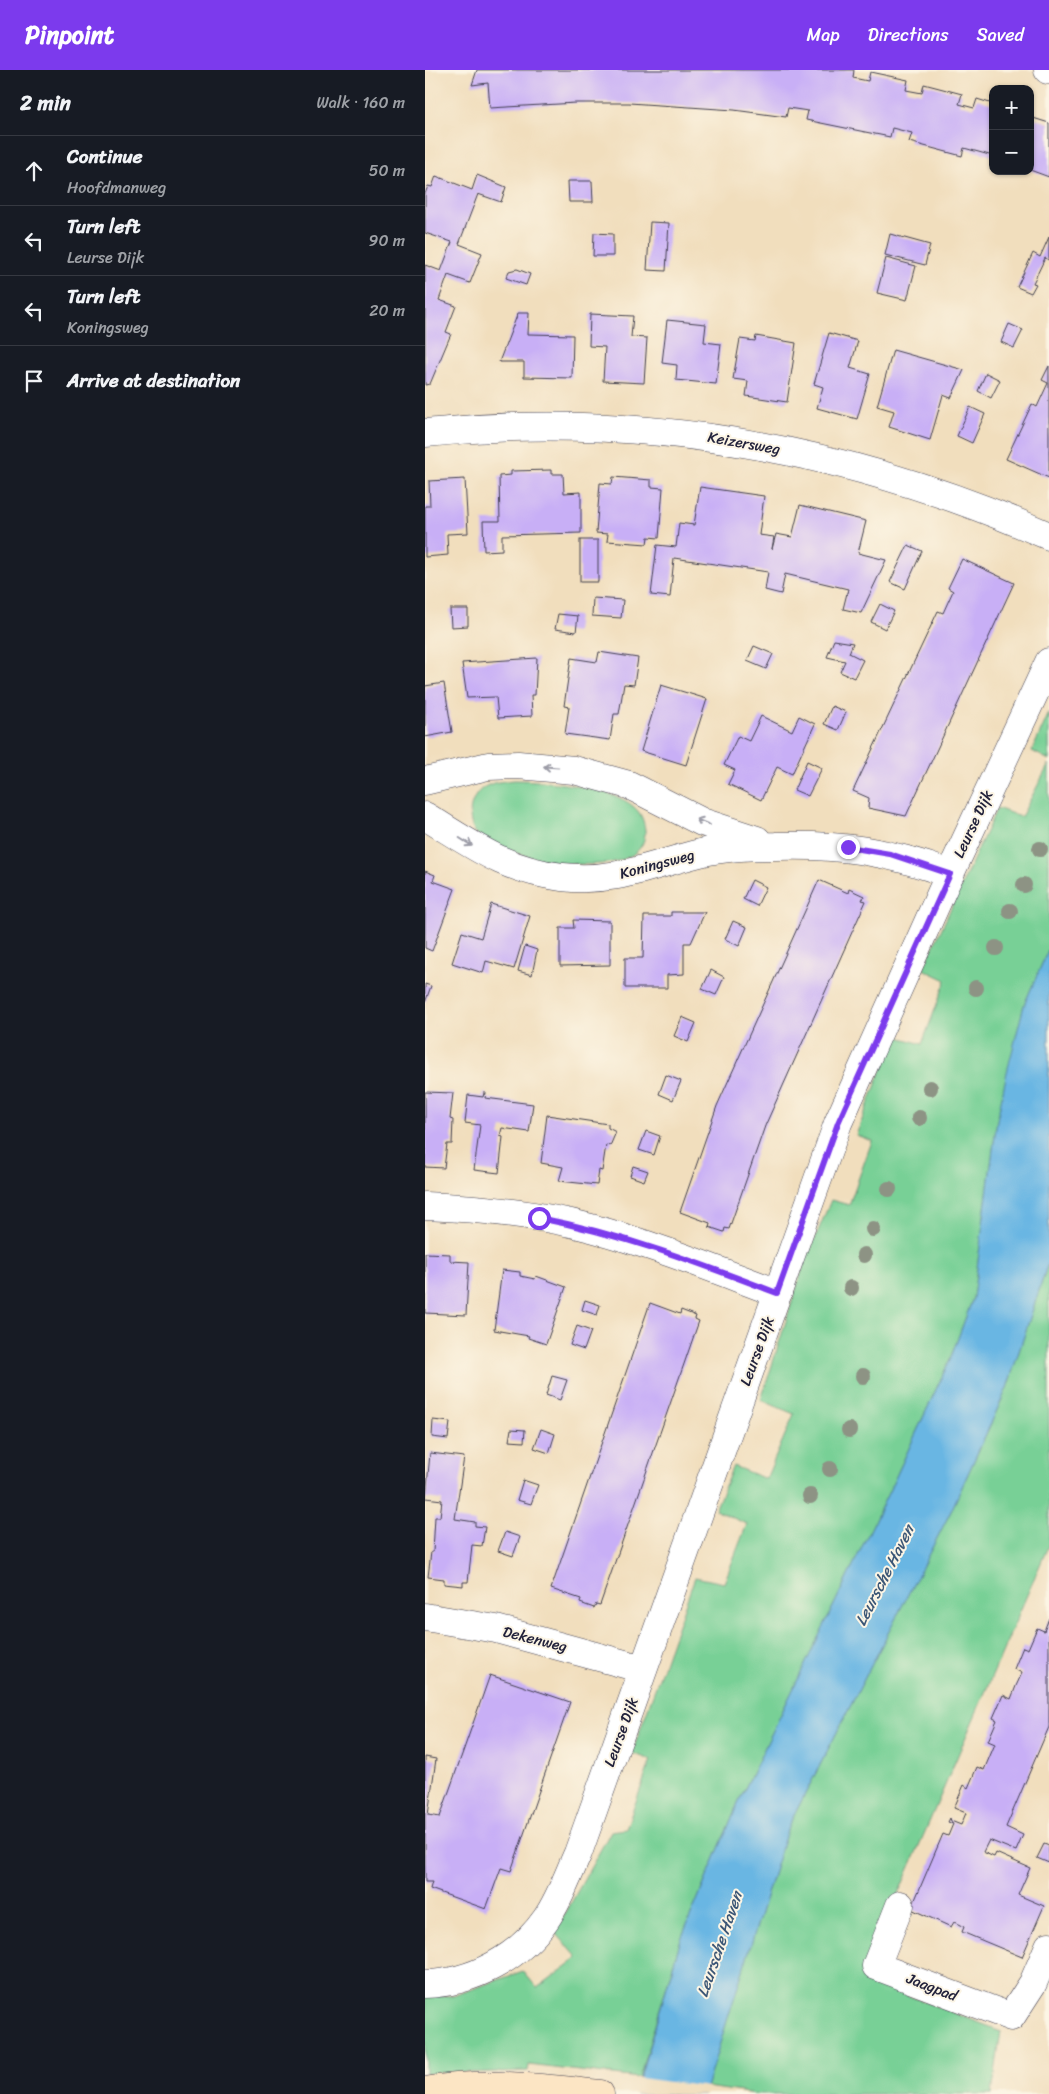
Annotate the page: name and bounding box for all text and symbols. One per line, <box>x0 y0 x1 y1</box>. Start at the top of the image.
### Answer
text: Pinpoint <box>25 14 114 56</box>
text: Map <box>807 19 840 51</box>
text: Directions <box>868 19 949 51</box>
text: Saved <box>977 19 1024 51</box>
text: 2 min <box>20 84 71 122</box>
map controls <box>989 85 1034 175</box>
button: + <box>989 85 1034 130</box>
text: Walk · 160 m <box>316 88 405 117</box>
button: − <box>989 130 1034 175</box>
text: Continue <box>67 140 143 173</box>
text: 50 m <box>369 156 405 185</box>
icon: ahead <box>20 157 48 185</box>
text: Hoofdmanweg <box>67 173 166 202</box>
text: Turn left <box>67 210 140 243</box>
text: 90 m <box>369 226 405 255</box>
icon: left <box>20 227 48 255</box>
text: Leurse Dijk <box>67 243 144 272</box>
text: Turn left <box>67 280 140 313</box>
text: 20 m <box>369 296 405 325</box>
icon: left <box>20 297 48 325</box>
text: Koningsweg <box>67 313 149 342</box>
text: Arrive at destination <box>67 364 240 397</box>
icon: arrive <box>20 367 48 395</box>
street label: Keizersweg <box>706 424 783 462</box>
one-way arrow <box>544 762 560 772</box>
street label: Leurse Dijk <box>946 785 1000 862</box>
one-way arrow <box>696 817 711 826</box>
route end <box>837 836 860 859</box>
one-way arrow <box>459 837 473 848</box>
street label: Koningsweg <box>617 842 697 886</box>
route start <box>528 1207 551 1230</box>
street label: Leurse Dijk <box>732 1312 782 1389</box>
water label: Leursche Haven <box>847 1518 923 1631</box>
street label: Dekenweg <box>500 1618 570 1660</box>
street label: Leurse Dijk <box>596 1693 646 1770</box>
water label: Leursche Haven <box>688 1885 752 2001</box>
street label: Jaagpad <box>902 1965 962 2009</box>

